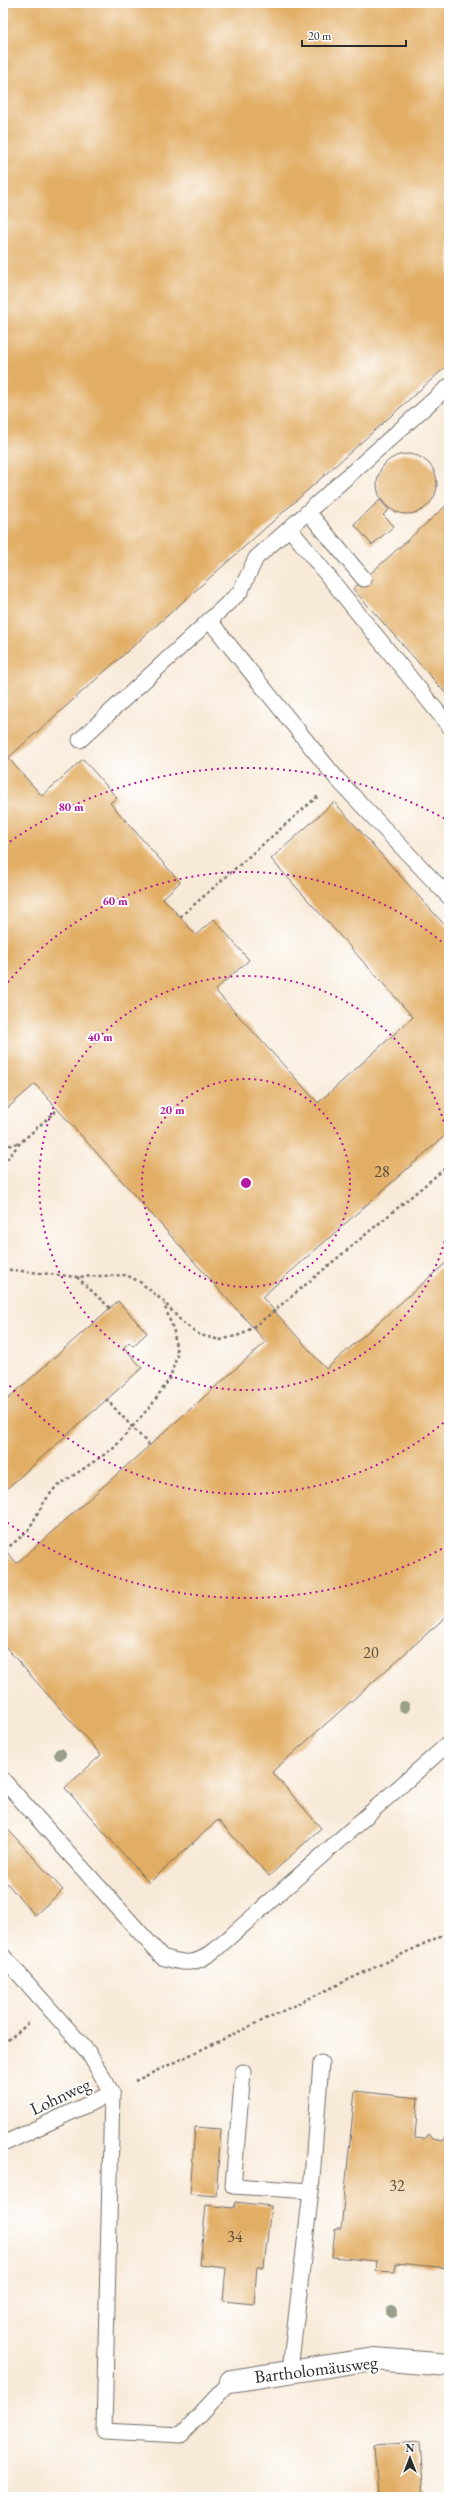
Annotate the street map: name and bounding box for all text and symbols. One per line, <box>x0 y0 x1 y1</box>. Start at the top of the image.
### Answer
scale bar <box>302 22 406 48</box>
text: 20 m <box>308 28 332 44</box>
text: 80 m <box>58 799 84 815</box>
text: 60 m <box>102 893 128 909</box>
text: 40 m <box>87 1029 113 1045</box>
text: 20 m <box>159 1102 185 1118</box>
house number: 28 <box>374 1161 390 1182</box>
centre of rings <box>239 1176 253 1190</box>
house number: 20 <box>363 1642 379 1663</box>
street label: Lohnweg <box>26 2072 94 2120</box>
house number: 32 <box>389 2175 405 2196</box>
house number: 34 <box>227 2226 243 2247</box>
street label: Bartholomäusweg <box>253 2350 379 2388</box>
north arrow <box>390 2438 430 2478</box>
text: N <box>406 2441 415 2455</box>

